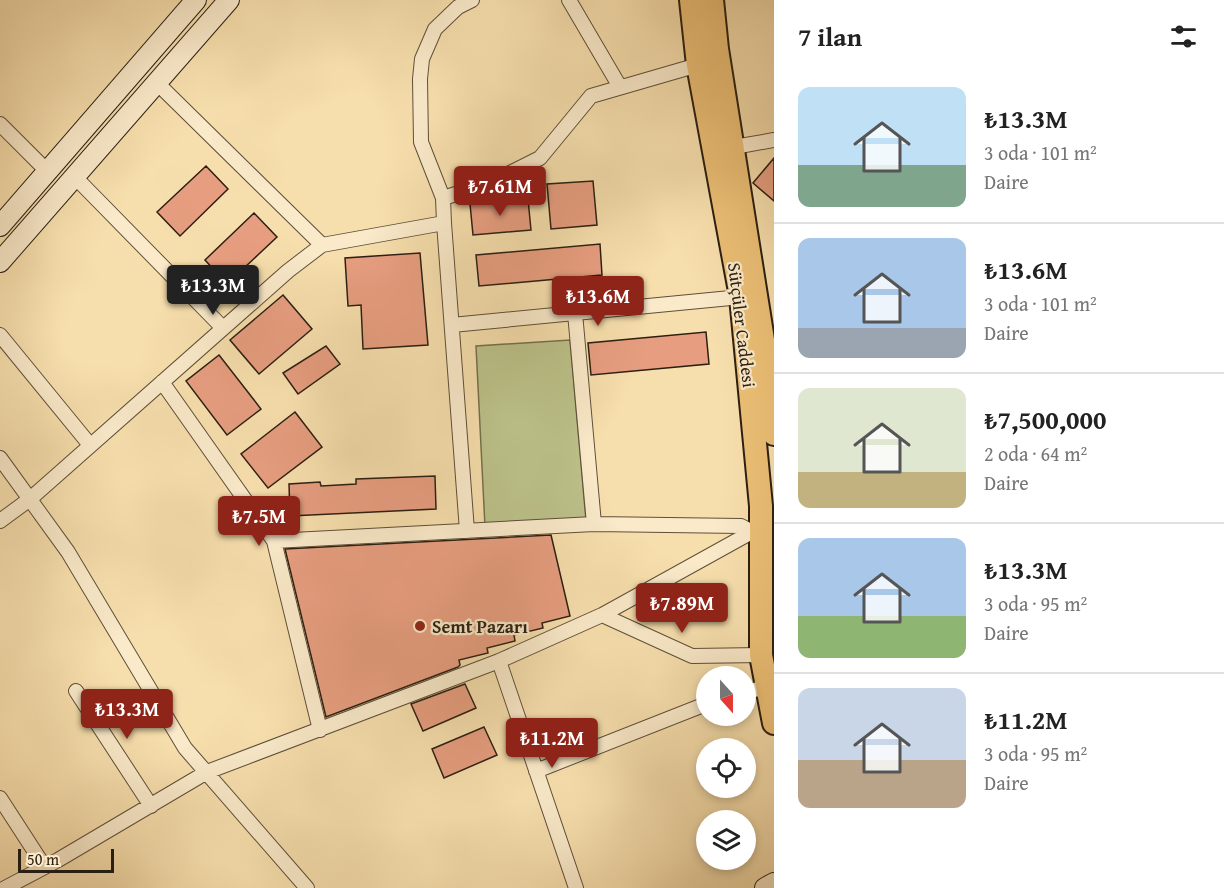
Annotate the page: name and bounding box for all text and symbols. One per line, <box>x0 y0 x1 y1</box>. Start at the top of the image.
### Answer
text: 7 ilan <box>798 17 862 56</box>
icon: filters <box>1167 20 1200 53</box>
text: ₺13.3M <box>984 99 1068 138</box>
icon: home <box>846 111 918 183</box>
text: 3 oda · 101 m² <box>984 138 1097 167</box>
pin: ₺7.61M <box>451 166 549 217</box>
text: Daire <box>984 167 1029 196</box>
text: ₺7.61M <box>468 171 532 200</box>
text: ₺13.6M <box>984 250 1068 289</box>
street label: Sütçüler Caddesi <box>721 261 763 389</box>
icon: home <box>846 262 918 334</box>
pin: ₺13.3M <box>164 265 262 316</box>
text: ₺13.3M <box>181 270 245 299</box>
pin: ₺13.6M <box>549 276 647 327</box>
text: ₺13.6M <box>566 281 630 310</box>
text: 3 oda · 101 m² <box>984 289 1097 318</box>
text: Daire <box>984 318 1029 347</box>
text: ₺7,500,000 <box>984 400 1106 439</box>
icon: home <box>846 412 918 484</box>
text: 2 oda · 64 m² <box>984 439 1087 468</box>
text: Daire <box>984 468 1029 497</box>
pin: ₺7.5M <box>217 496 301 547</box>
text: ₺7.5M <box>232 501 286 530</box>
text: ₺13.3M <box>984 550 1068 589</box>
icon: home <box>846 562 918 634</box>
pin: ₺7.89M <box>633 583 731 634</box>
text: ₺7.89M <box>650 588 714 617</box>
text: 3 oda · 95 m² <box>984 589 1087 618</box>
place label: Semt Pazarı <box>432 613 528 640</box>
text: Daire <box>984 618 1029 647</box>
marker: Semt Pazarı <box>413 619 427 633</box>
north arrow <box>696 666 756 726</box>
map controls <box>696 666 756 870</box>
pin: ₺13.3M <box>78 689 176 740</box>
text: ₺13.3M <box>95 694 159 723</box>
text: ₺11.2M <box>984 700 1068 739</box>
icon: home <box>846 712 918 784</box>
pin: ₺11.2M <box>503 718 601 769</box>
text: ₺11.2M <box>520 723 584 752</box>
button: locate <box>696 738 756 798</box>
text: 3 oda · 95 m² <box>984 739 1087 768</box>
text: Daire <box>984 768 1029 797</box>
button: layers <box>696 810 756 870</box>
scale bar <box>18 846 114 874</box>
text: 50 m <box>27 847 59 871</box>

